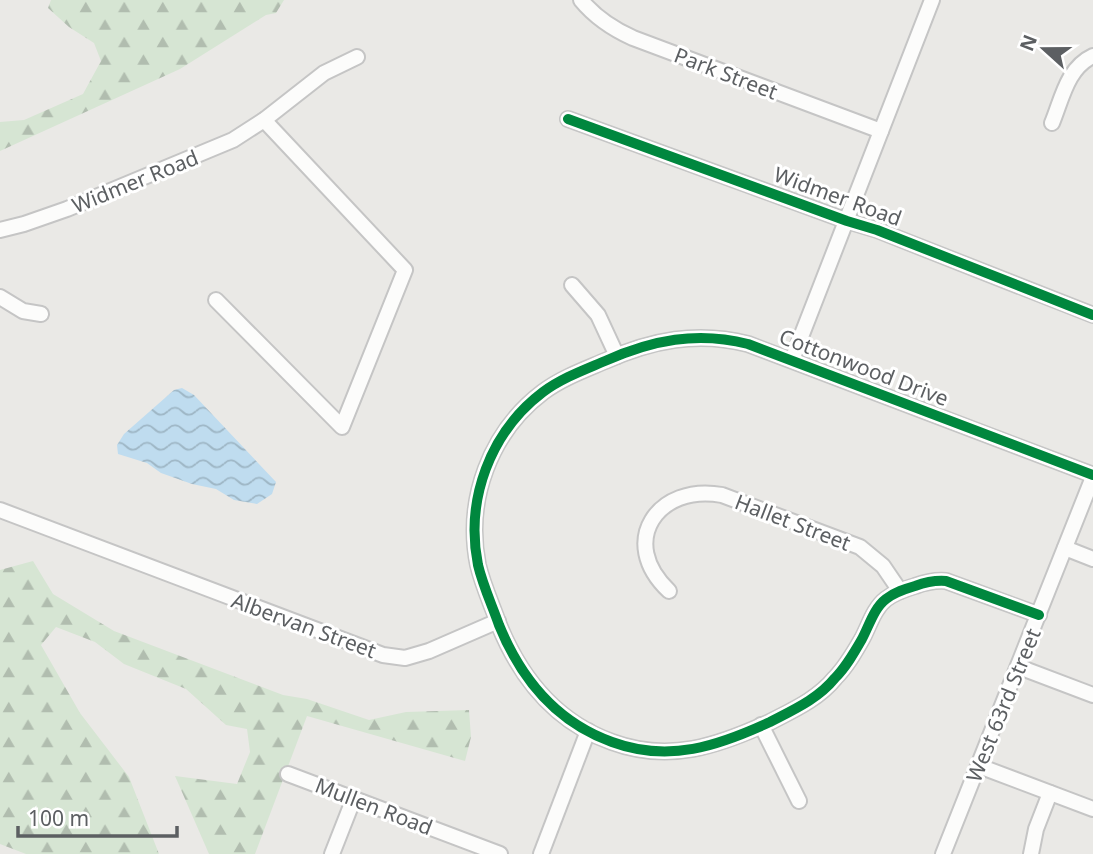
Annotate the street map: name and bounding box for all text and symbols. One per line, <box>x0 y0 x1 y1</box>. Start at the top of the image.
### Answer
north arrow <box>1009 14 1079 84</box>
text: N <box>1013 31 1043 55</box>
street label: Park Street <box>670 40 782 106</box>
street label: Widmer Road <box>68 143 202 219</box>
street label: Widmer Road <box>770 160 906 232</box>
street label: Cottonwood Drive <box>775 322 953 412</box>
street label: Hallet Street <box>731 487 855 557</box>
street label: Albervan Street <box>228 586 380 664</box>
street label: West 63rd Street <box>959 624 1047 786</box>
street label: Mullen Road <box>311 771 437 841</box>
scale bar <box>18 794 177 838</box>
text: 100 m <box>28 804 89 832</box>

